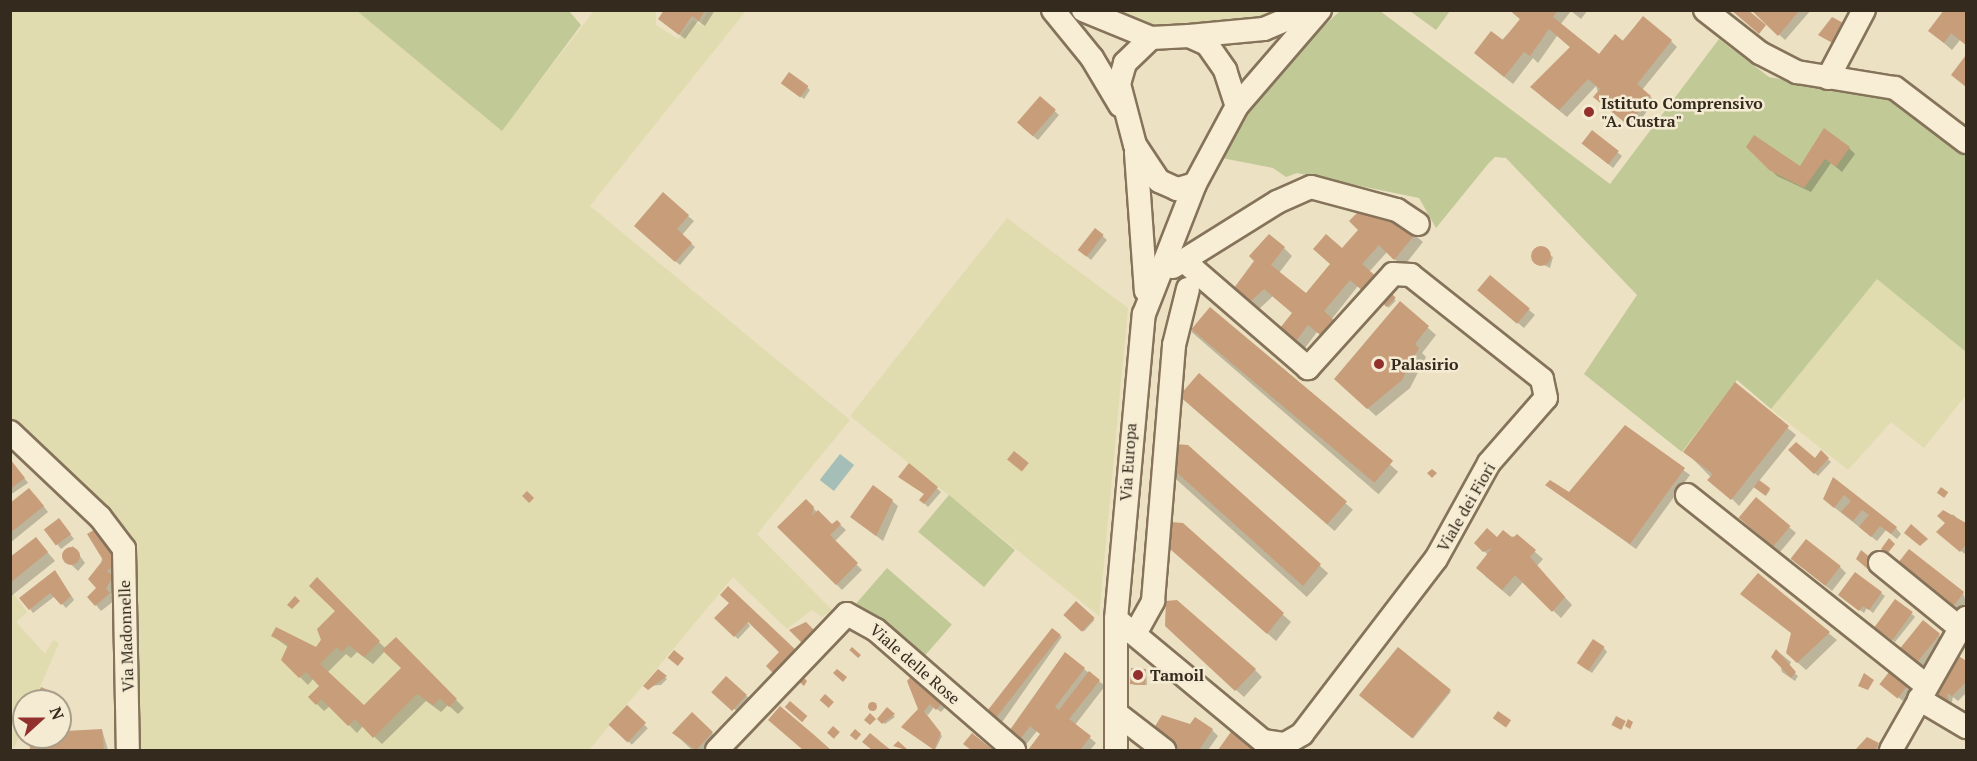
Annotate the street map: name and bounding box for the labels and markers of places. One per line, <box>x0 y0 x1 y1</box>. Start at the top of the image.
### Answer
place label: Istituto Comprensivo "A. Custra" <box>1601 93 1763 131</box>
marker: Istituto Comprensivo "A. Custra" <box>1582 105 1596 119</box>
place label: Palasirio <box>1391 354 1459 374</box>
marker: Palasirio <box>1372 357 1386 371</box>
place label: Tamoil <box>1150 665 1204 685</box>
marker: Tamoil <box>1131 668 1145 682</box>

